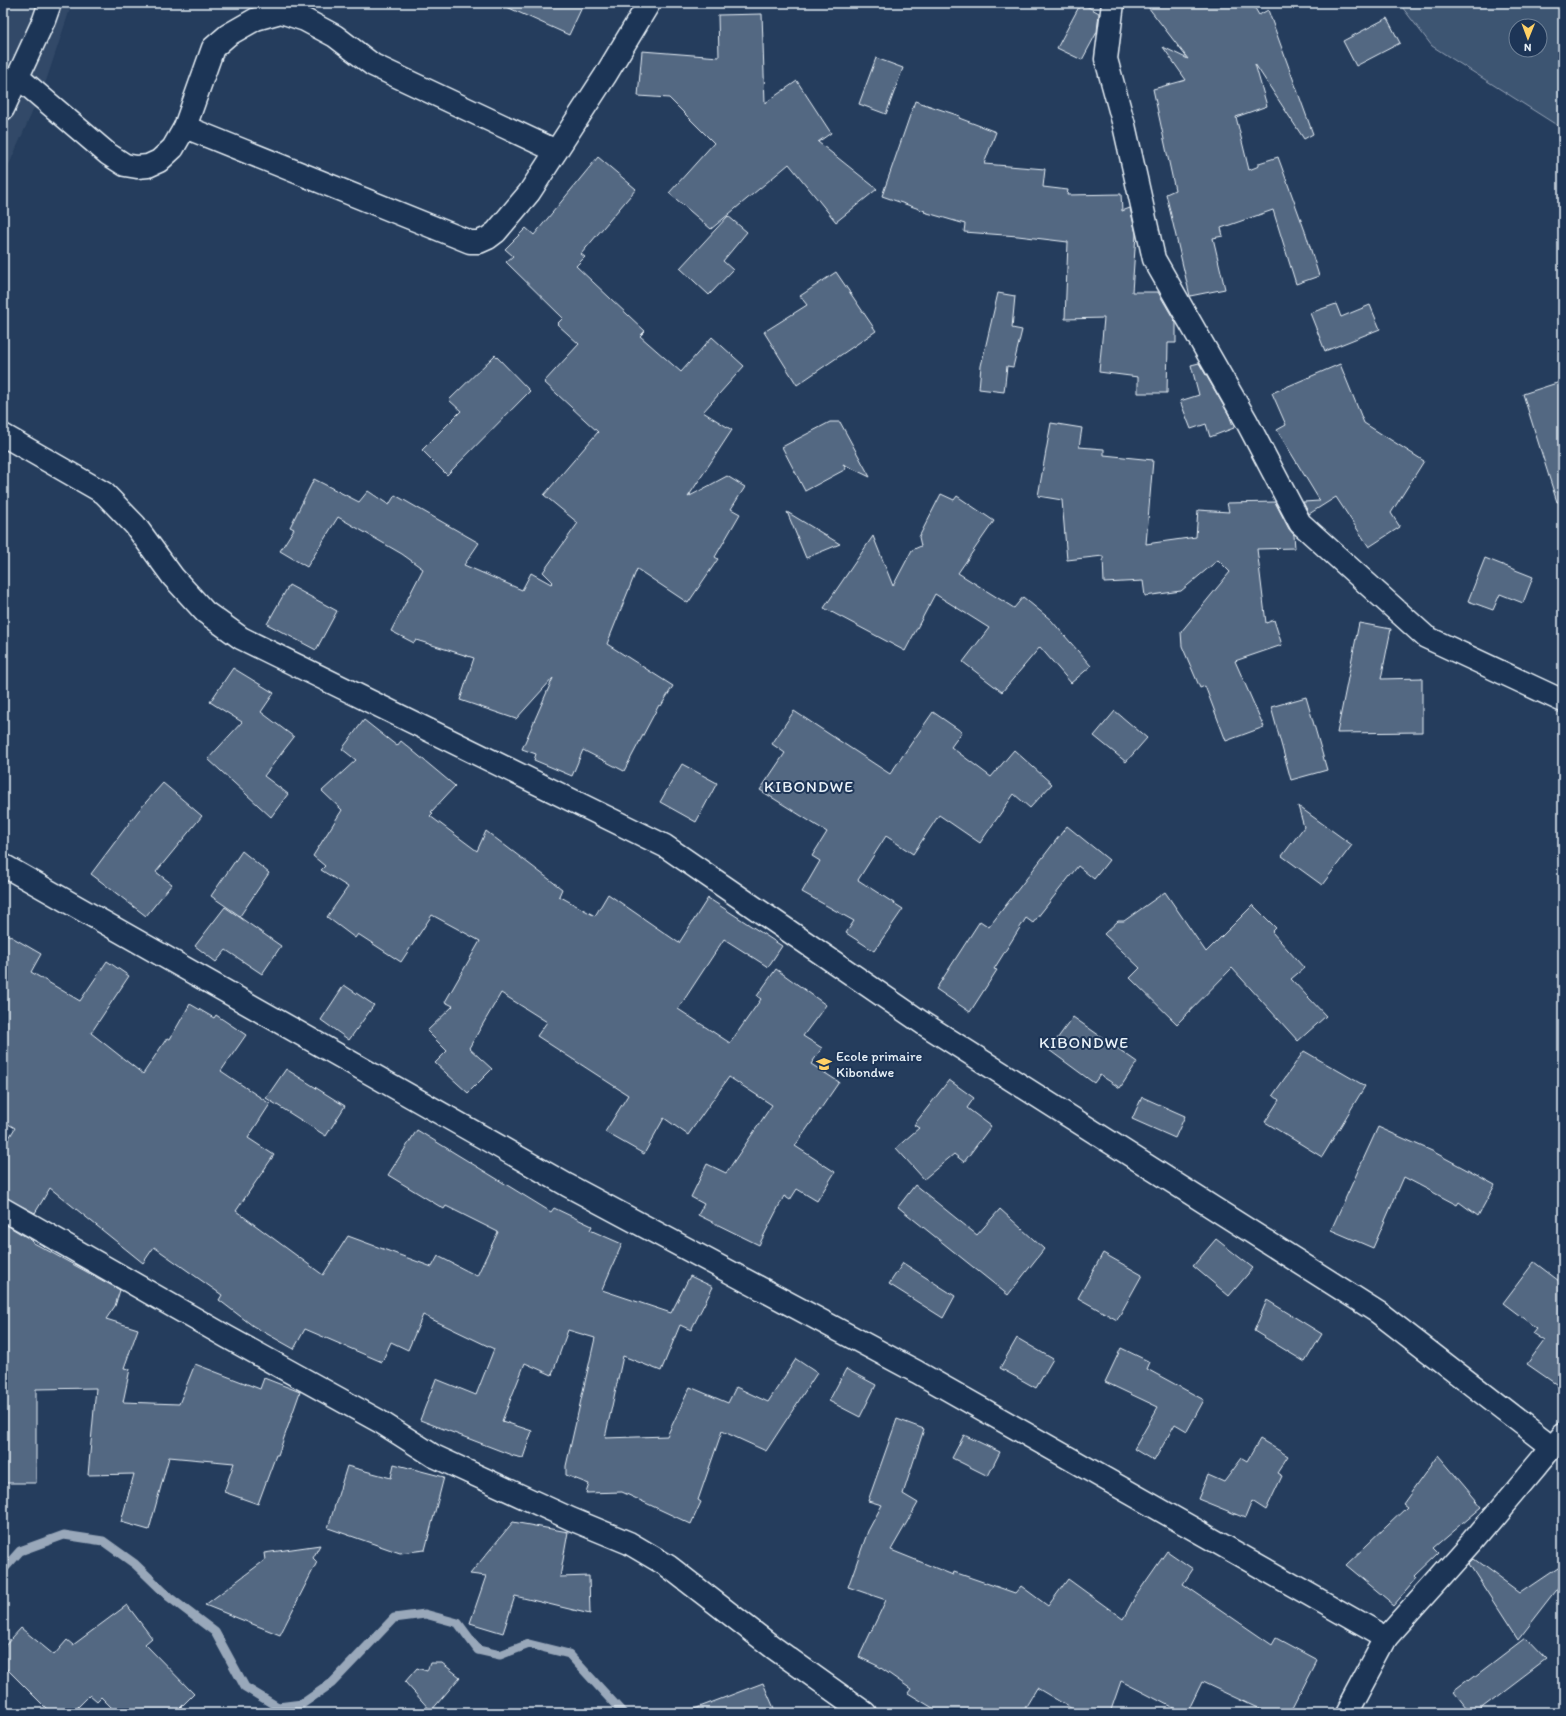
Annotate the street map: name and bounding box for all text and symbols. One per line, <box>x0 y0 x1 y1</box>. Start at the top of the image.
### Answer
north arrow <box>1508 18 1548 58</box>
text: N <box>1524 41 1532 54</box>
district label: KIBONDWE <box>764 777 854 796</box>
district label: KIBONDWE <box>1039 1033 1129 1052</box>
place label: Ecole primaire Kibondwe <box>836 1048 922 1081</box>
school or university icon: Ecole primaire Kibondwe <box>815 1055 833 1073</box>

